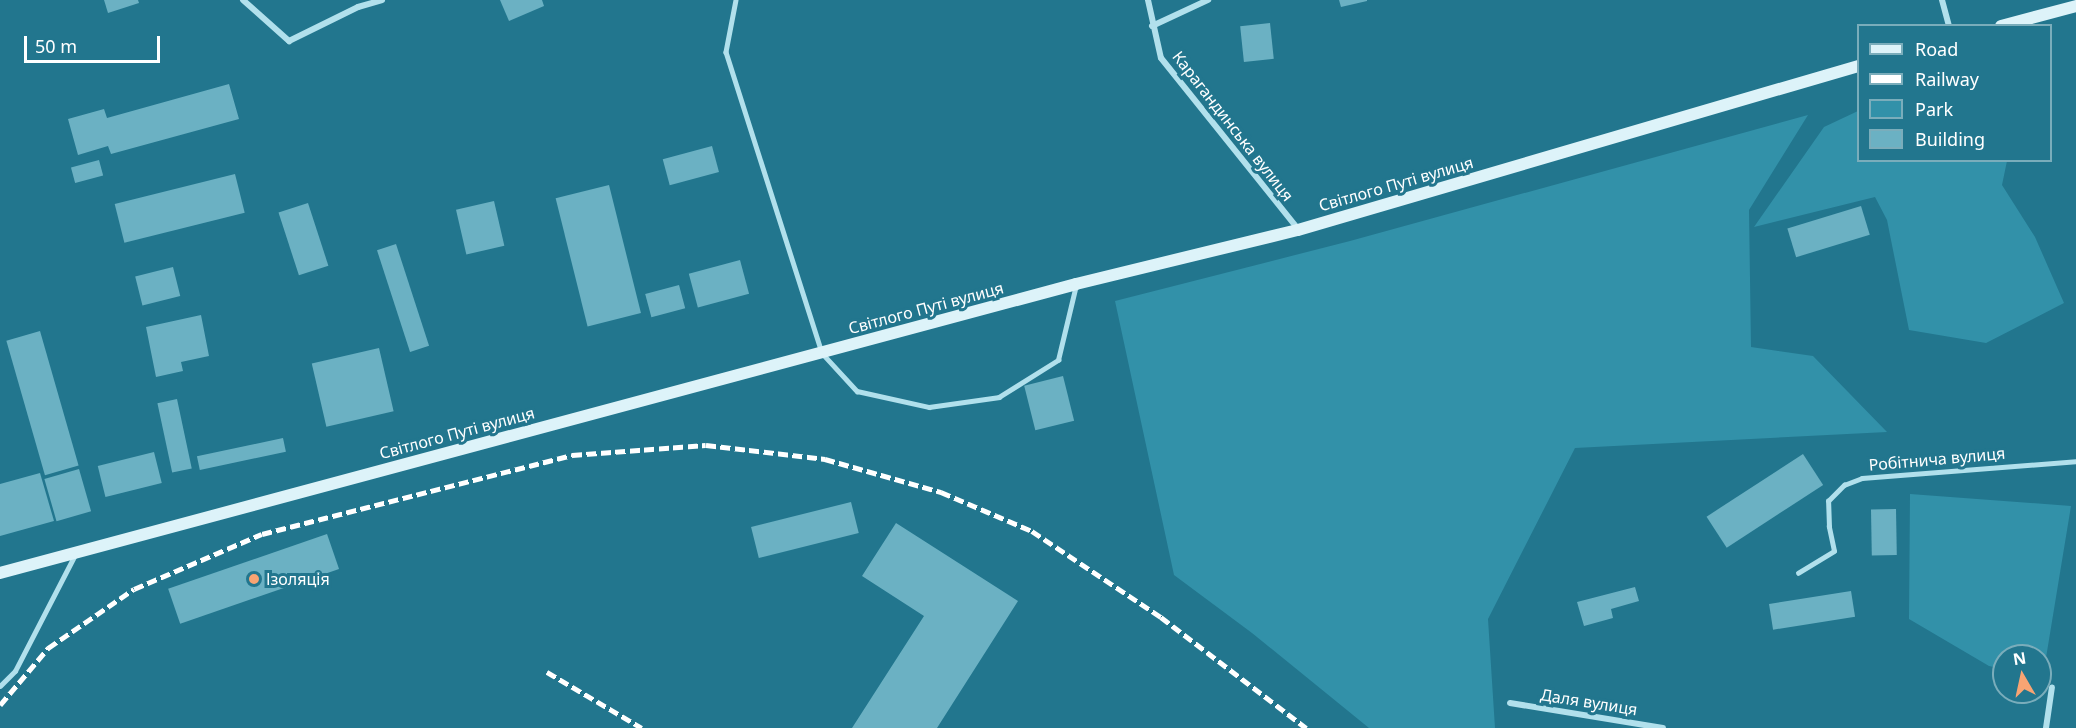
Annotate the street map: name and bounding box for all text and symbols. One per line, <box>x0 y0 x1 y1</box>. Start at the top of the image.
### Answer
scale bar <box>27 24 164 62</box>
legend <box>1857 24 2052 162</box>
text: 50 m <box>35 34 77 58</box>
text: Road <box>1915 37 1958 61</box>
street label: Карагандинська вулиця <box>1168 47 1298 205</box>
text: Railway <box>1915 67 1979 91</box>
text: Park <box>1915 97 1953 121</box>
text: Building <box>1915 127 1985 151</box>
street label: Світлого Путі вулиця <box>1316 153 1476 215</box>
street label: Світлого Путі вулиця <box>846 278 1006 338</box>
street label: Світлого Путі вулиця <box>377 403 537 463</box>
street label: Робітнича вулиця <box>1868 443 2006 475</box>
place label: Ізоляція <box>266 569 330 589</box>
marker: Ізоляція <box>247 572 261 586</box>
north arrow <box>1992 644 2052 704</box>
text: N <box>2011 646 2028 670</box>
street label: Даля вулиця <box>1539 685 1639 719</box>

